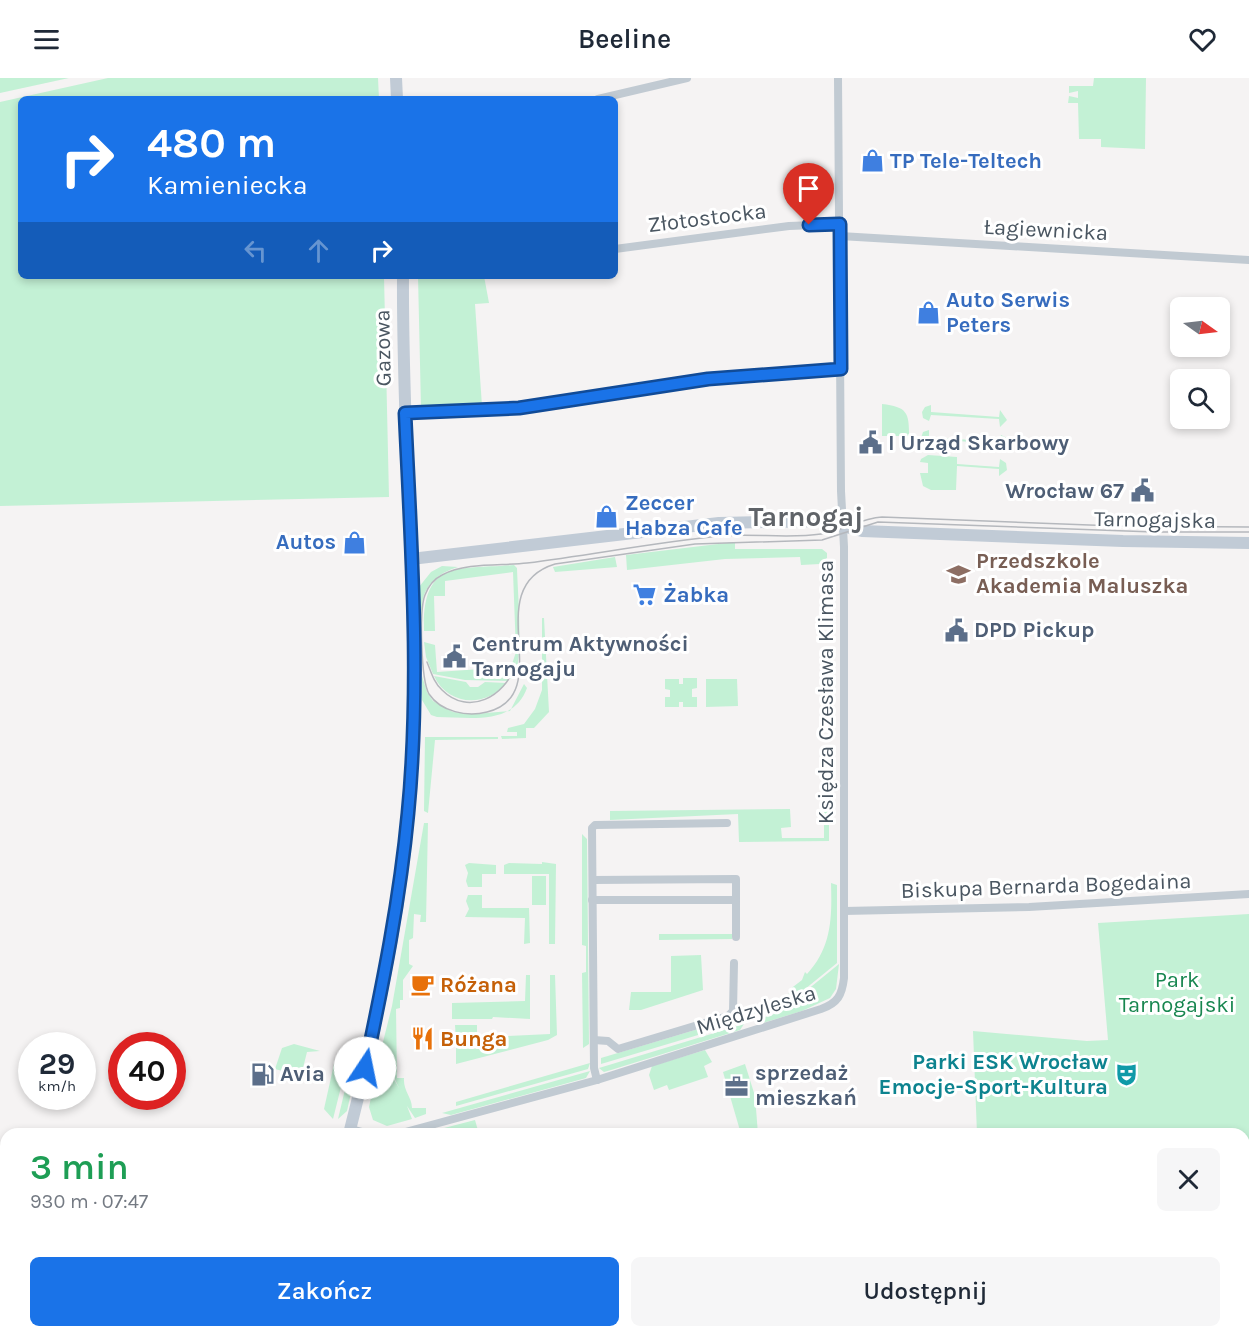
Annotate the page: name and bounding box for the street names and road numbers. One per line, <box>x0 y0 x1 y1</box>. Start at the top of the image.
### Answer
street label: Złotostocka <box>646 198 768 238</box>
street label: Łagiewnicka <box>983 214 1109 246</box>
street label: Gazowa <box>369 309 397 387</box>
street label: Tarnogajska <box>1094 506 1216 534</box>
street label: Księdza Czesława Klimasa <box>813 560 839 824</box>
street label: Biskupa Bernarda Bogedaina <box>900 868 1192 904</box>
street label: Międzyleska <box>693 979 819 1041</box>

